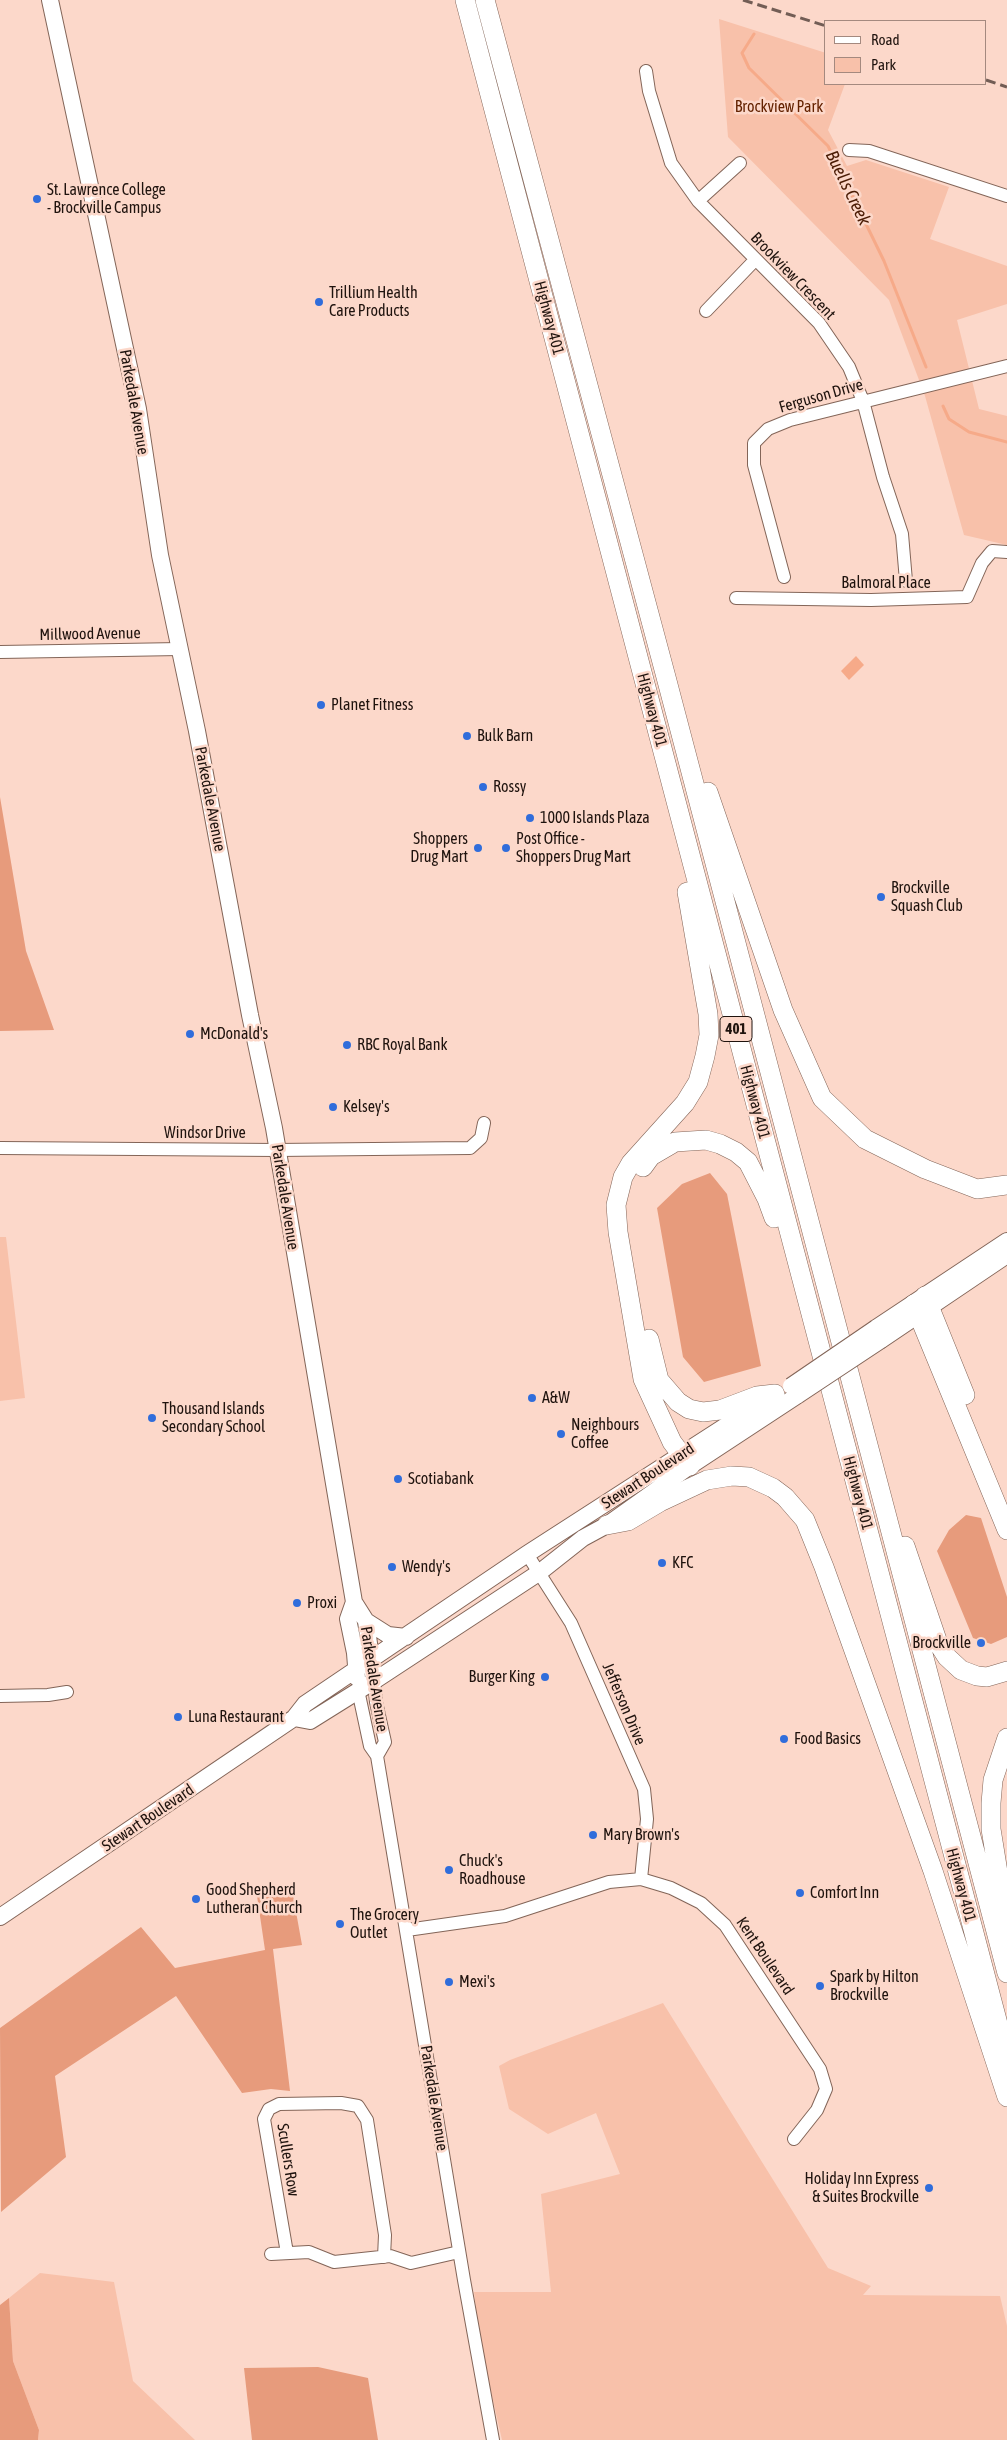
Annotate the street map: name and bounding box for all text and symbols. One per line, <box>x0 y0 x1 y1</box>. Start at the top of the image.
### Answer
legend <box>824 20 987 85</box>
text: Road <box>871 31 900 48</box>
text: Park <box>871 56 896 73</box>
park label: Brockview Park <box>735 97 823 117</box>
water label: Buells Creek <box>821 147 875 229</box>
place label: St. Lawrence College - Brockville Campus <box>47 180 166 218</box>
marker: St. Lawrence College - Brockville Campus <box>31 193 43 205</box>
street label: Brookview Crescent <box>747 228 839 324</box>
street label: Highway 401 <box>530 279 568 357</box>
place label: Trillium Health Care Products <box>329 283 418 321</box>
marker: Trillium Health Care Products <box>313 296 325 308</box>
street label: Parkedale Avenue <box>115 348 153 456</box>
street label: Ferguson Drive <box>777 375 865 417</box>
street label: Balmoral Place <box>841 573 931 593</box>
street label: Millwood Avenue <box>39 624 141 644</box>
street label: Highway 401 <box>633 671 671 749</box>
place label: Planet Fitness <box>331 695 413 715</box>
marker: Planet Fitness <box>315 699 327 711</box>
place label: Bulk Barn <box>477 726 533 746</box>
marker: Bulk Barn <box>461 730 473 742</box>
street label: Parkedale Avenue <box>190 745 230 853</box>
place label: Rossy <box>493 777 526 797</box>
marker: Rossy <box>477 781 489 793</box>
place label: 1000 Islands Plaza <box>540 808 650 828</box>
marker: 1000 Islands Plaza <box>524 812 536 824</box>
place label: Shoppers Drug Mart <box>410 829 468 867</box>
place label: Post Office - Shoppers Drug Mart <box>516 829 631 867</box>
marker: Shoppers Drug Mart <box>472 842 484 854</box>
marker: Post Office - Shoppers Drug Mart <box>500 842 512 854</box>
place label: Brockville Squash Club <box>891 878 963 916</box>
marker: Brockville Squash Club <box>875 891 887 903</box>
road number: 401 <box>720 1016 752 1042</box>
place label: McDonald's <box>200 1024 268 1044</box>
marker: McDonald's <box>184 1028 196 1040</box>
place label: RBC Royal Bank <box>357 1035 447 1055</box>
marker: RBC Royal Bank <box>341 1039 353 1051</box>
street label: Highway 401 <box>736 1063 774 1141</box>
place label: Kelsey's <box>343 1097 390 1117</box>
marker: Kelsey's <box>327 1101 339 1113</box>
street label: Windsor Drive <box>164 1123 246 1143</box>
street label: Parkedale Avenue <box>267 1143 303 1251</box>
place label: A&W <box>542 1388 570 1408</box>
marker: A&W <box>526 1392 538 1404</box>
place label: Thousand Islands Secondary School <box>162 1399 265 1437</box>
marker: Thousand Islands Secondary School <box>146 1412 158 1424</box>
place label: Neighbours Coffee <box>571 1415 639 1453</box>
marker: Neighbours Coffee <box>555 1428 567 1440</box>
street label: Stewart Boulevard <box>598 1439 698 1513</box>
street label: Highway 401 <box>839 1454 877 1532</box>
place label: Scotiabank <box>408 1469 474 1489</box>
marker: Scotiabank <box>392 1473 404 1485</box>
place label: KFC <box>672 1553 693 1573</box>
place label: Wendy's <box>402 1557 451 1577</box>
marker: KFC <box>656 1557 668 1569</box>
marker: Wendy's <box>386 1561 398 1573</box>
place label: Proxi <box>307 1593 337 1613</box>
marker: Proxi <box>291 1597 303 1609</box>
street label: Parkedale Avenue <box>356 1625 392 1733</box>
place label: Brockville <box>912 1633 971 1653</box>
marker: Brockville <box>975 1637 987 1649</box>
street label: Jefferson Drive <box>598 1660 650 1748</box>
place label: Burger King <box>469 1667 535 1687</box>
marker: Burger King <box>539 1671 551 1683</box>
place label: Luna Restaurant <box>188 1707 284 1727</box>
marker: Luna Restaurant <box>172 1711 184 1723</box>
place label: Food Basics <box>794 1729 861 1749</box>
marker: Food Basics <box>778 1733 790 1745</box>
street label: Stewart Boulevard <box>98 1780 198 1856</box>
place label: Mary Brown's <box>603 1825 680 1845</box>
marker: Mary Brown's <box>587 1829 599 1841</box>
street label: Highway 401 <box>942 1846 980 1924</box>
place label: Chuck's Roadhouse <box>459 1851 525 1889</box>
marker: Chuck's Roadhouse <box>443 1864 455 1876</box>
place label: Good Shepherd Lutheran Church <box>206 1880 302 1918</box>
place label: Comfort Inn <box>810 1883 879 1903</box>
marker: Comfort Inn <box>794 1887 806 1899</box>
marker: Good Shepherd Lutheran Church <box>190 1893 202 1905</box>
place label: The Grocery Outlet <box>350 1905 419 1943</box>
street label: Kent Boulevard <box>732 1914 798 1998</box>
marker: The Grocery Outlet <box>334 1918 346 1930</box>
place label: Spark by Hilton Brockville <box>830 1967 919 2005</box>
place label: Mexi's <box>459 1972 495 1992</box>
marker: Mexi's <box>443 1976 455 1988</box>
marker: Spark by Hilton Brockville <box>814 1980 826 1992</box>
street label: Parkedale Avenue <box>416 2044 452 2152</box>
street label: Scullers Row <box>273 2122 303 2198</box>
place label: Holiday Inn Express & Suites Brockville <box>805 2169 919 2207</box>
marker: Holiday Inn Express & Suites Brockville <box>923 2182 935 2194</box>

